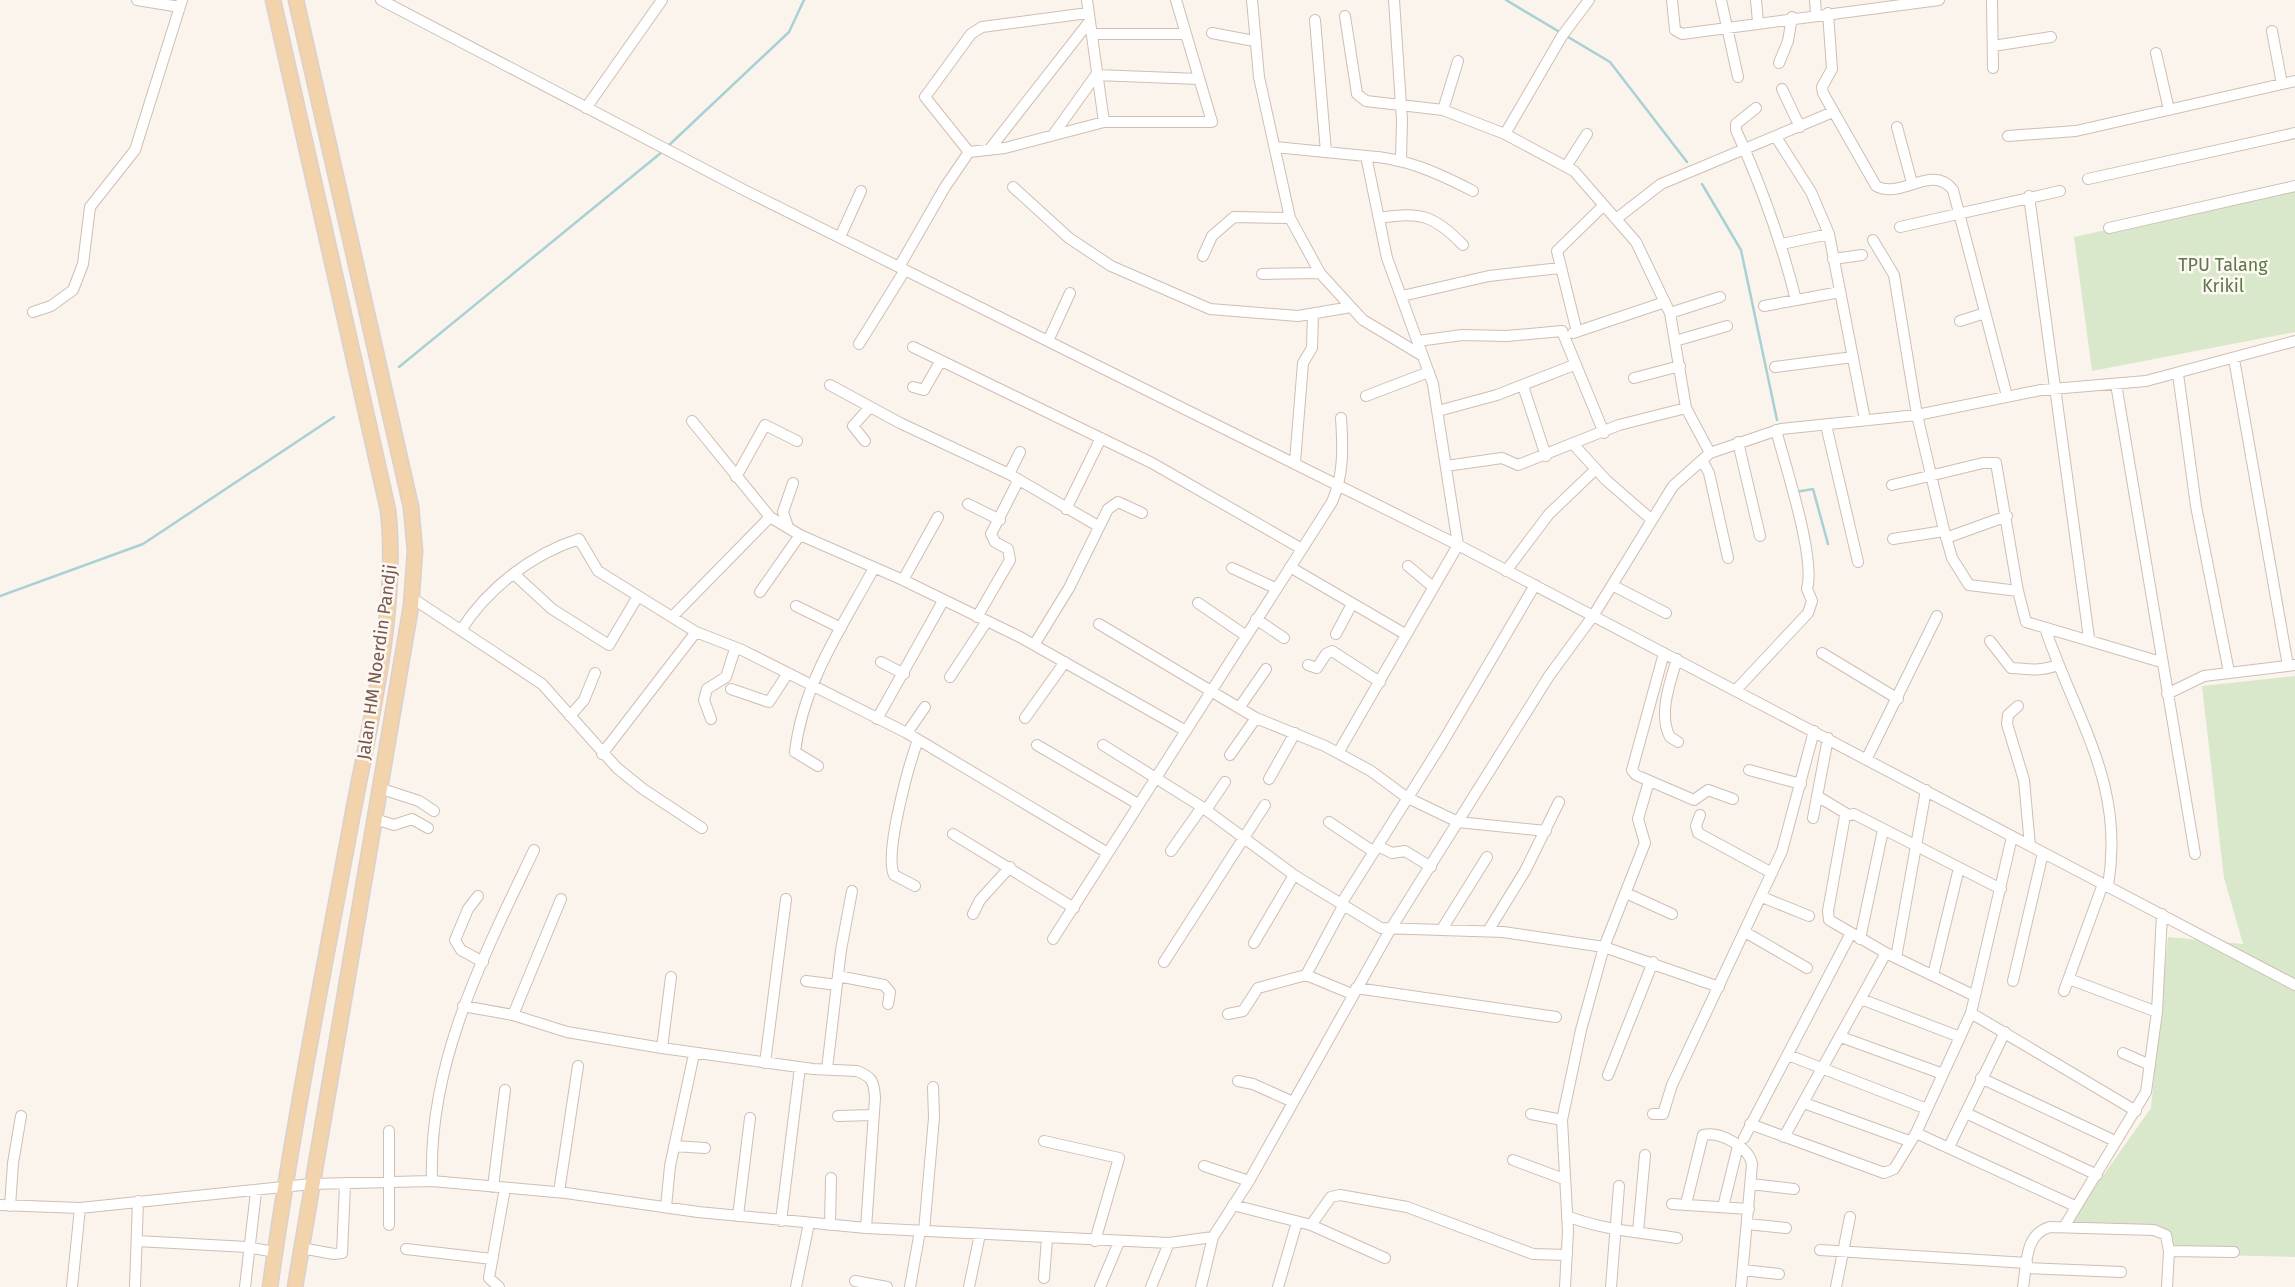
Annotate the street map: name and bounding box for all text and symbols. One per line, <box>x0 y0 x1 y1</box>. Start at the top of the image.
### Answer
park label: TPU Talang Krikil <box>2178 254 2268 297</box>
street label: Jalan HM Noerdin Pandji <box>352 563 402 761</box>

